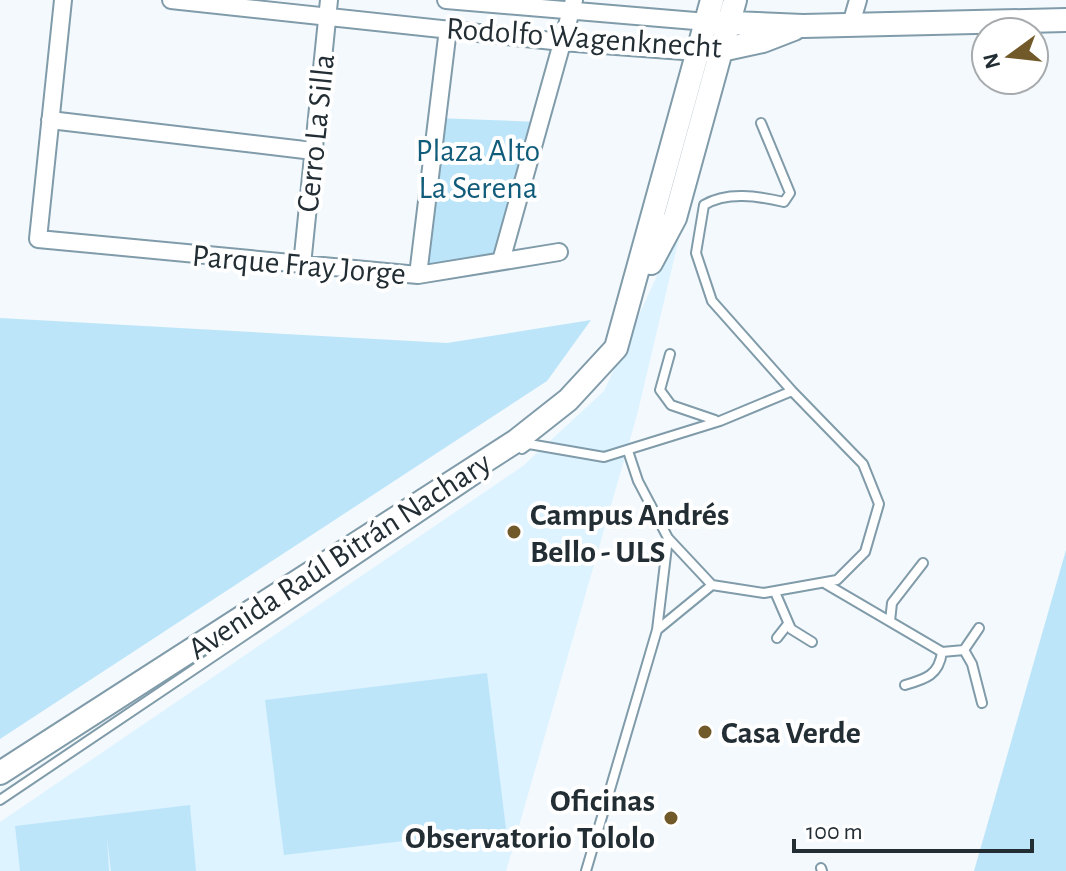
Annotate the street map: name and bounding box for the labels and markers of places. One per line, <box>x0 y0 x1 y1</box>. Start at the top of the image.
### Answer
place label: Campus Andrés Bello - ULS <box>530 499 729 568</box>
marker: Campus Andrés Bello - ULS <box>505 523 523 541</box>
place label: Casa Verde <box>721 717 861 749</box>
marker: Casa Verde <box>696 723 714 741</box>
place label: Oficinas Observatorio Tololo <box>405 785 655 854</box>
marker: Oficinas Observatorio Tololo <box>662 809 680 827</box>

